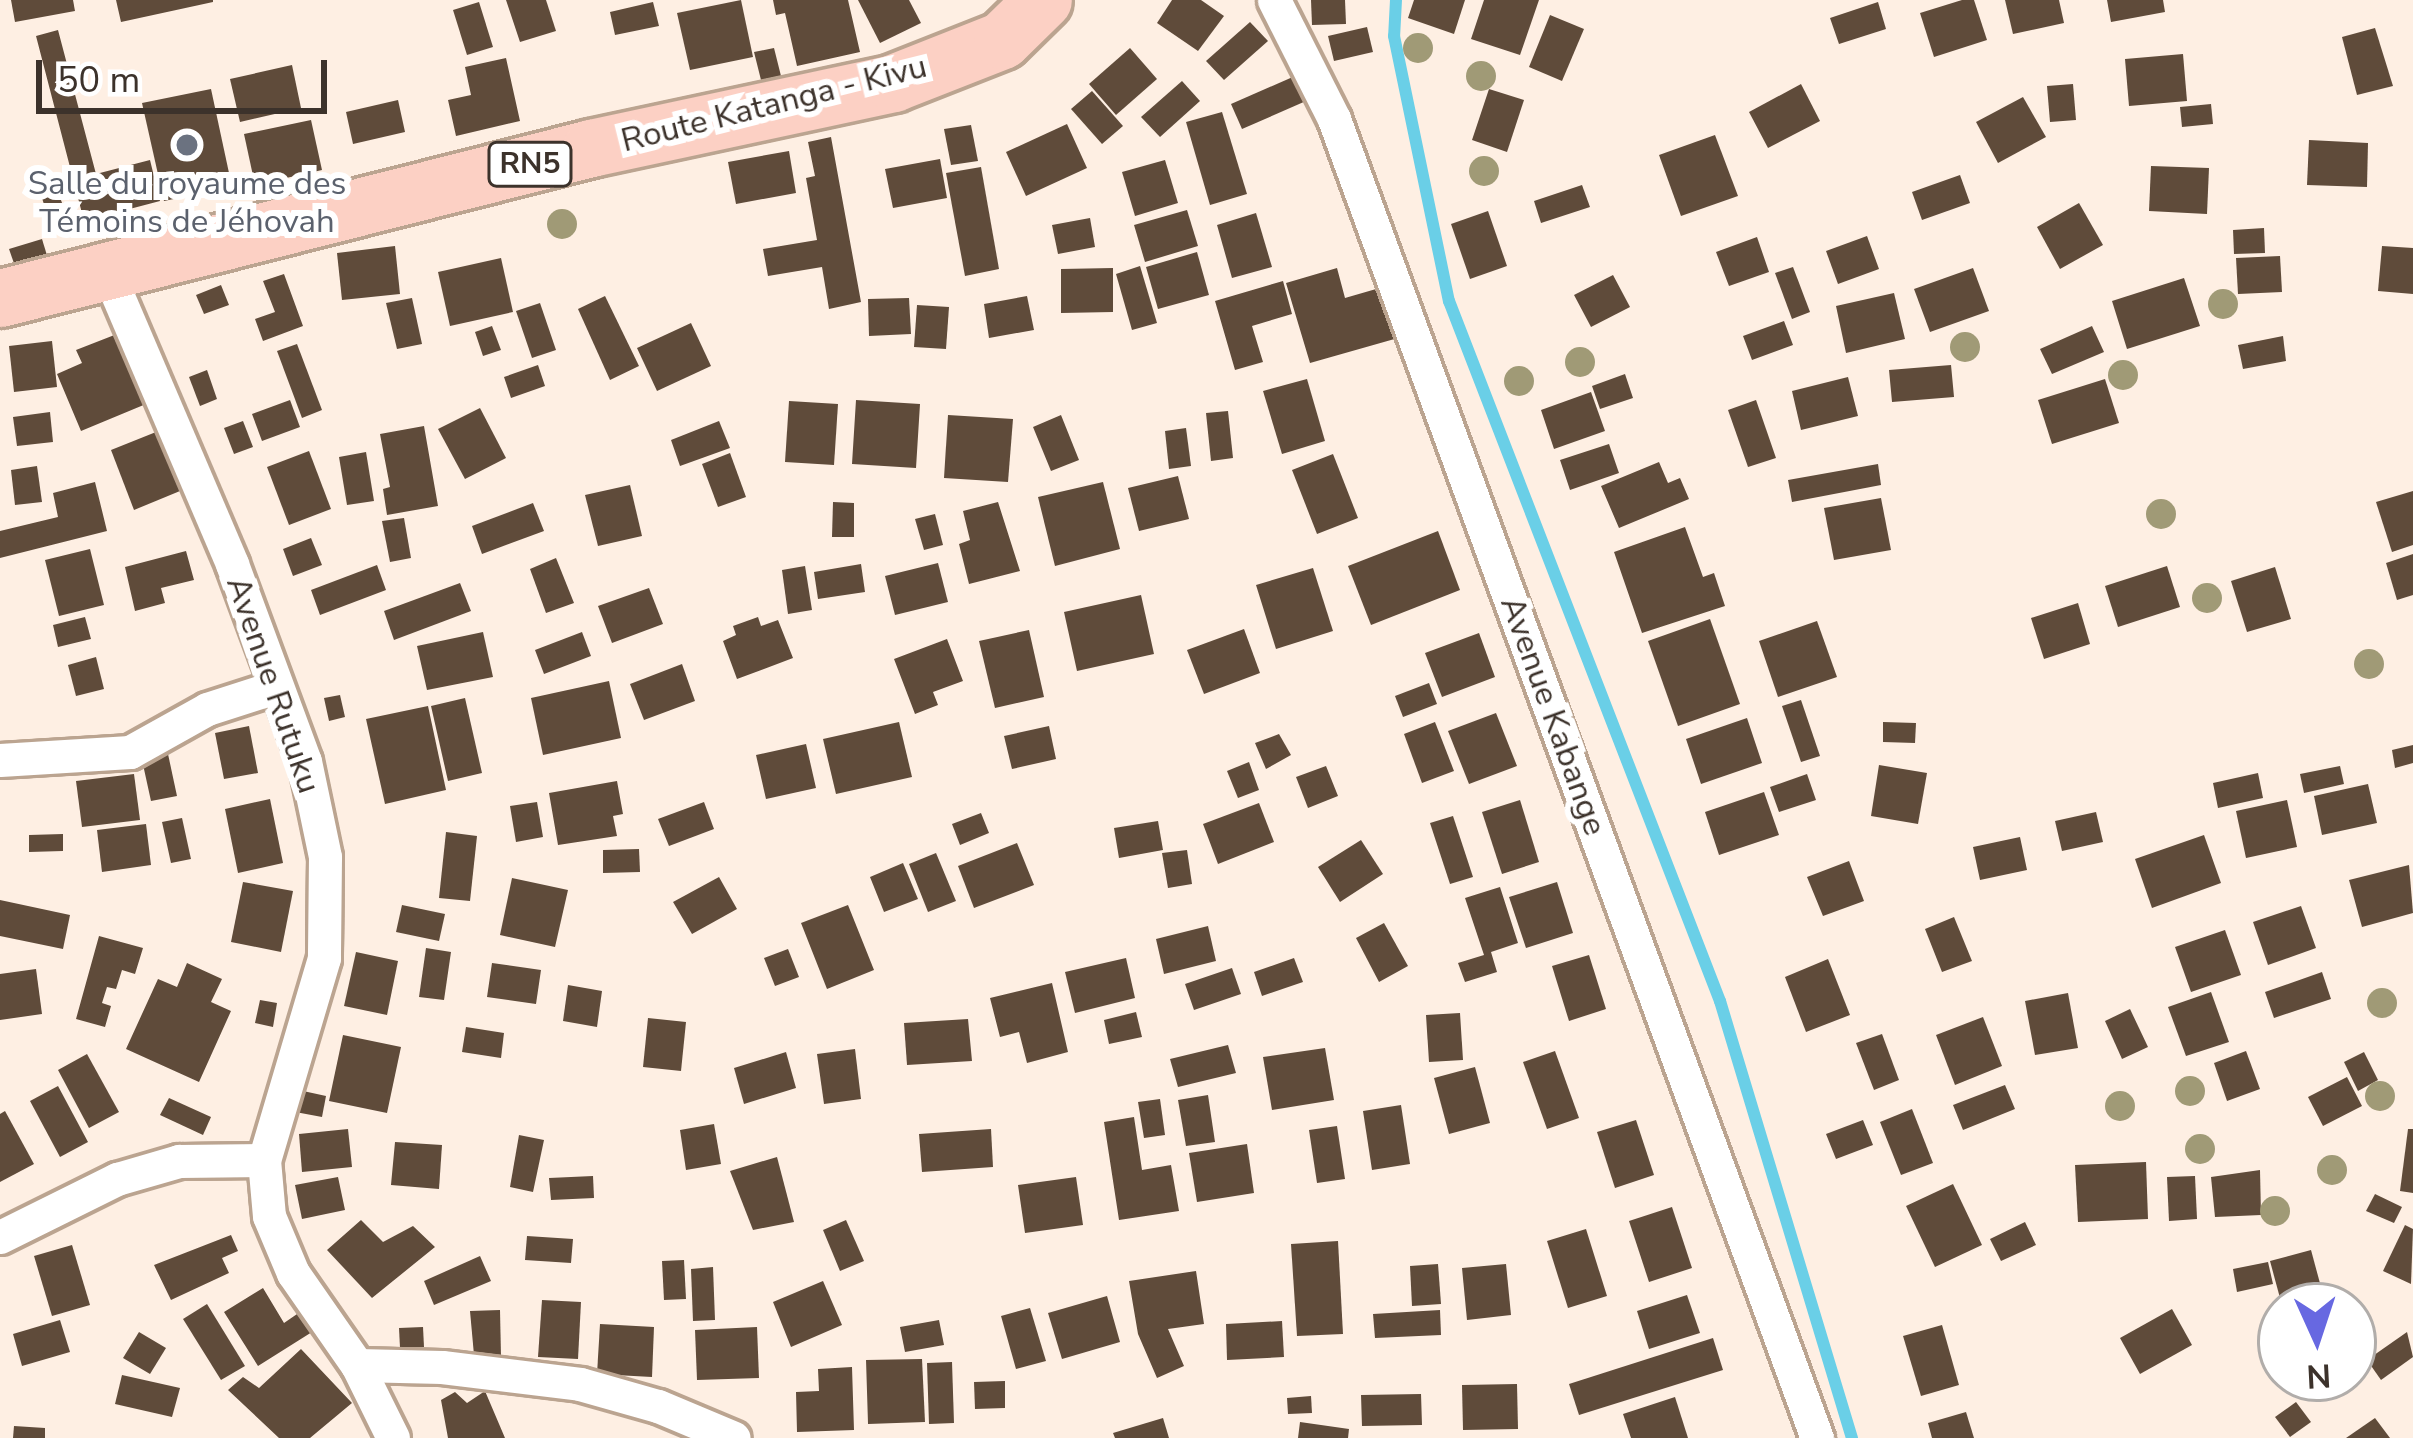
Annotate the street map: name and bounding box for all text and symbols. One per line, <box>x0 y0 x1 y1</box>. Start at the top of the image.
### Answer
scale bar <box>42 36 333 110</box>
street label: Route Katanga - Kivu <box>617 47 931 161</box>
text: 50 m <box>57 56 140 105</box>
marker: Salle du royaume des Témoins de Jéhovah <box>174 132 200 158</box>
road number: RN5 <box>485 140 575 188</box>
place label: Salle du royaume des Témoins de Jéhovah <box>28 164 346 242</box>
street label: Avenue Rutuku <box>217 571 329 799</box>
street label: Avenue Kabange <box>1491 591 1615 841</box>
north arrow <box>2257 1282 2377 1402</box>
text: N <box>2305 1352 2332 1399</box>

